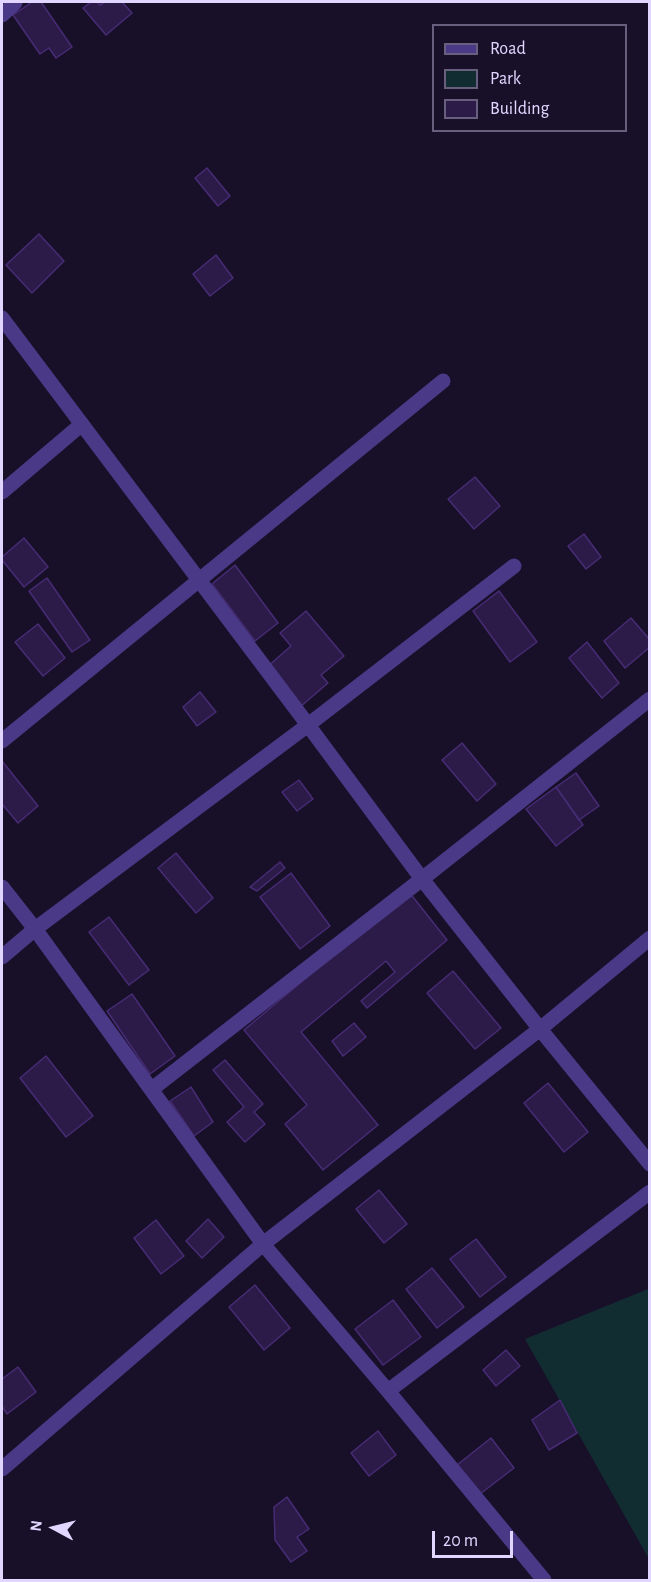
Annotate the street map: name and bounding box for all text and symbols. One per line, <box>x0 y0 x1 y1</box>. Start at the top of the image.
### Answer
legend <box>432 24 627 132</box>
text: Road <box>490 40 526 58</box>
text: Park <box>490 70 521 88</box>
text: Building <box>490 100 549 118</box>
north arrow <box>24 1498 84 1558</box>
text: N <box>28 1519 45 1532</box>
scale bar <box>435 1519 516 1557</box>
text: 20 m <box>443 1532 478 1550</box>

